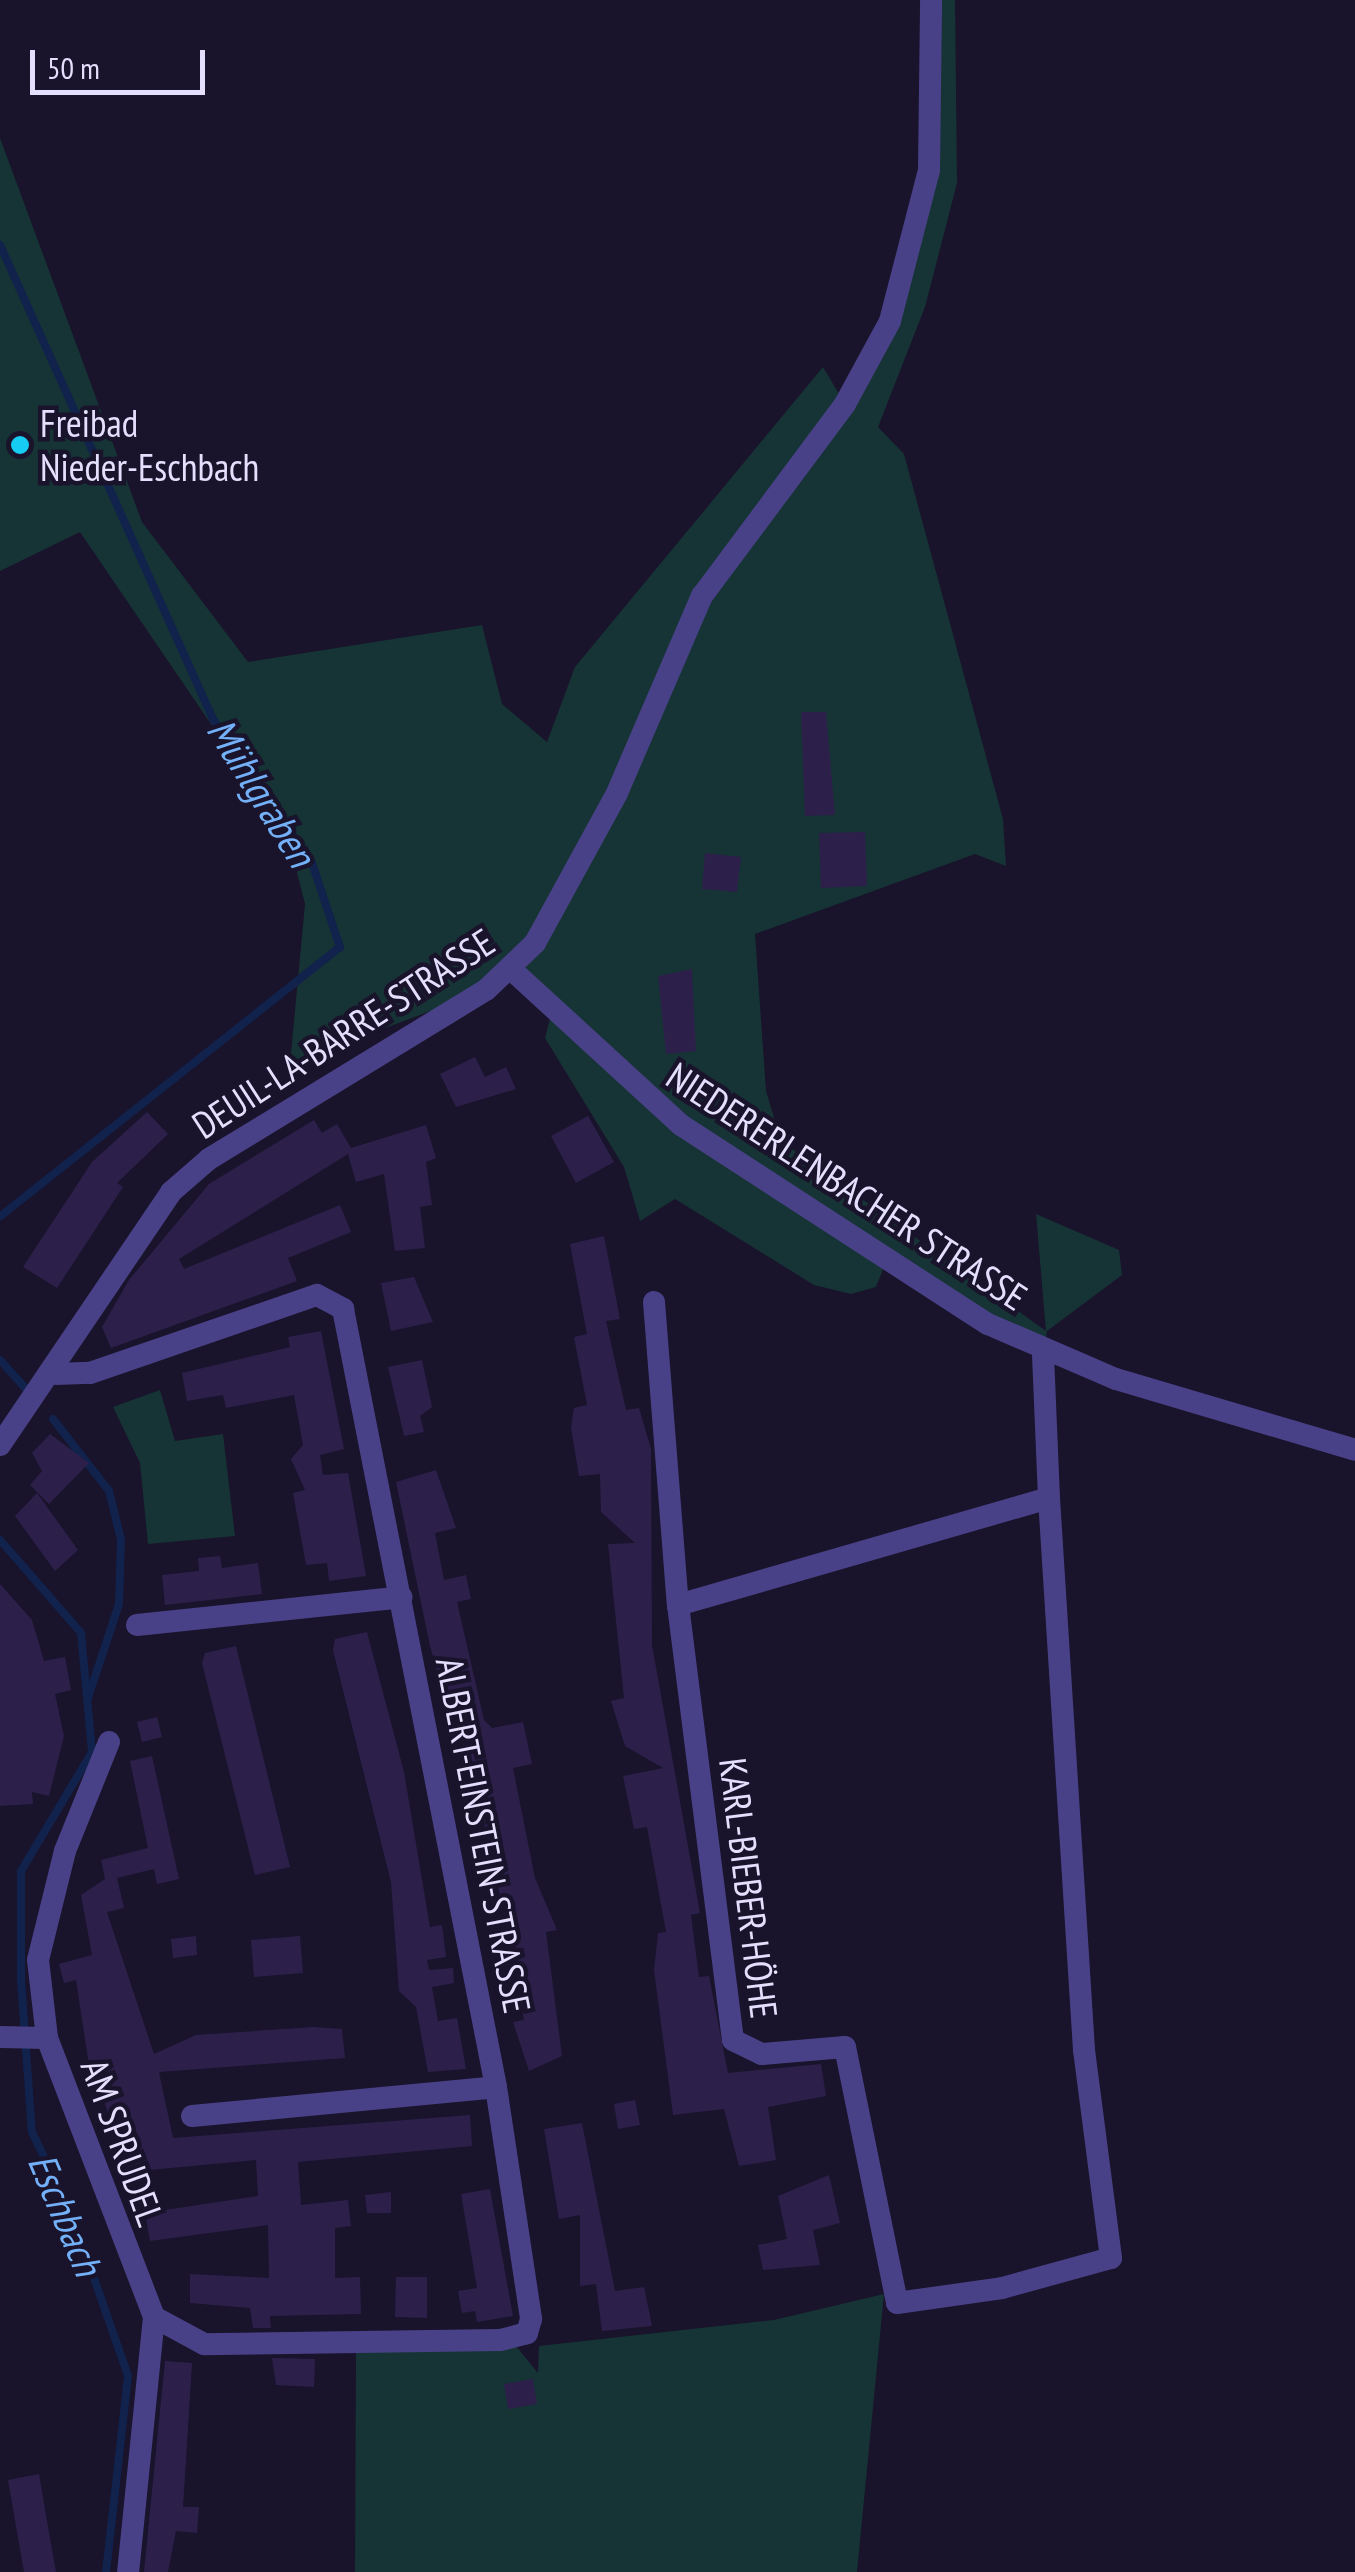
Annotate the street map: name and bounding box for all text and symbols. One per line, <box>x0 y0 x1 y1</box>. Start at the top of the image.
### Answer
scale bar <box>35 30 210 92</box>
text: 50 m <box>47 48 100 87</box>
place label: Freibad Nieder-Eschbach <box>40 400 259 489</box>
marker: Freibad Nieder-Eschbach <box>9 434 31 456</box>
water label: Mühlgraben <box>198 709 326 875</box>
street label: DEUIL-LA-BARRE-STRASSE <box>184 918 502 1148</box>
street label: NIEDERERLENBACHER STRASSE <box>658 1053 1036 1319</box>
street label: ALBERT-EINSTEIN-STRASSE <box>427 1653 541 2017</box>
street label: KARL-BIEBER-HÖHE <box>710 1755 788 2021</box>
street label: AM SPRUDEL <box>72 2053 174 2231</box>
water label: Eschbach <box>19 2146 113 2282</box>

